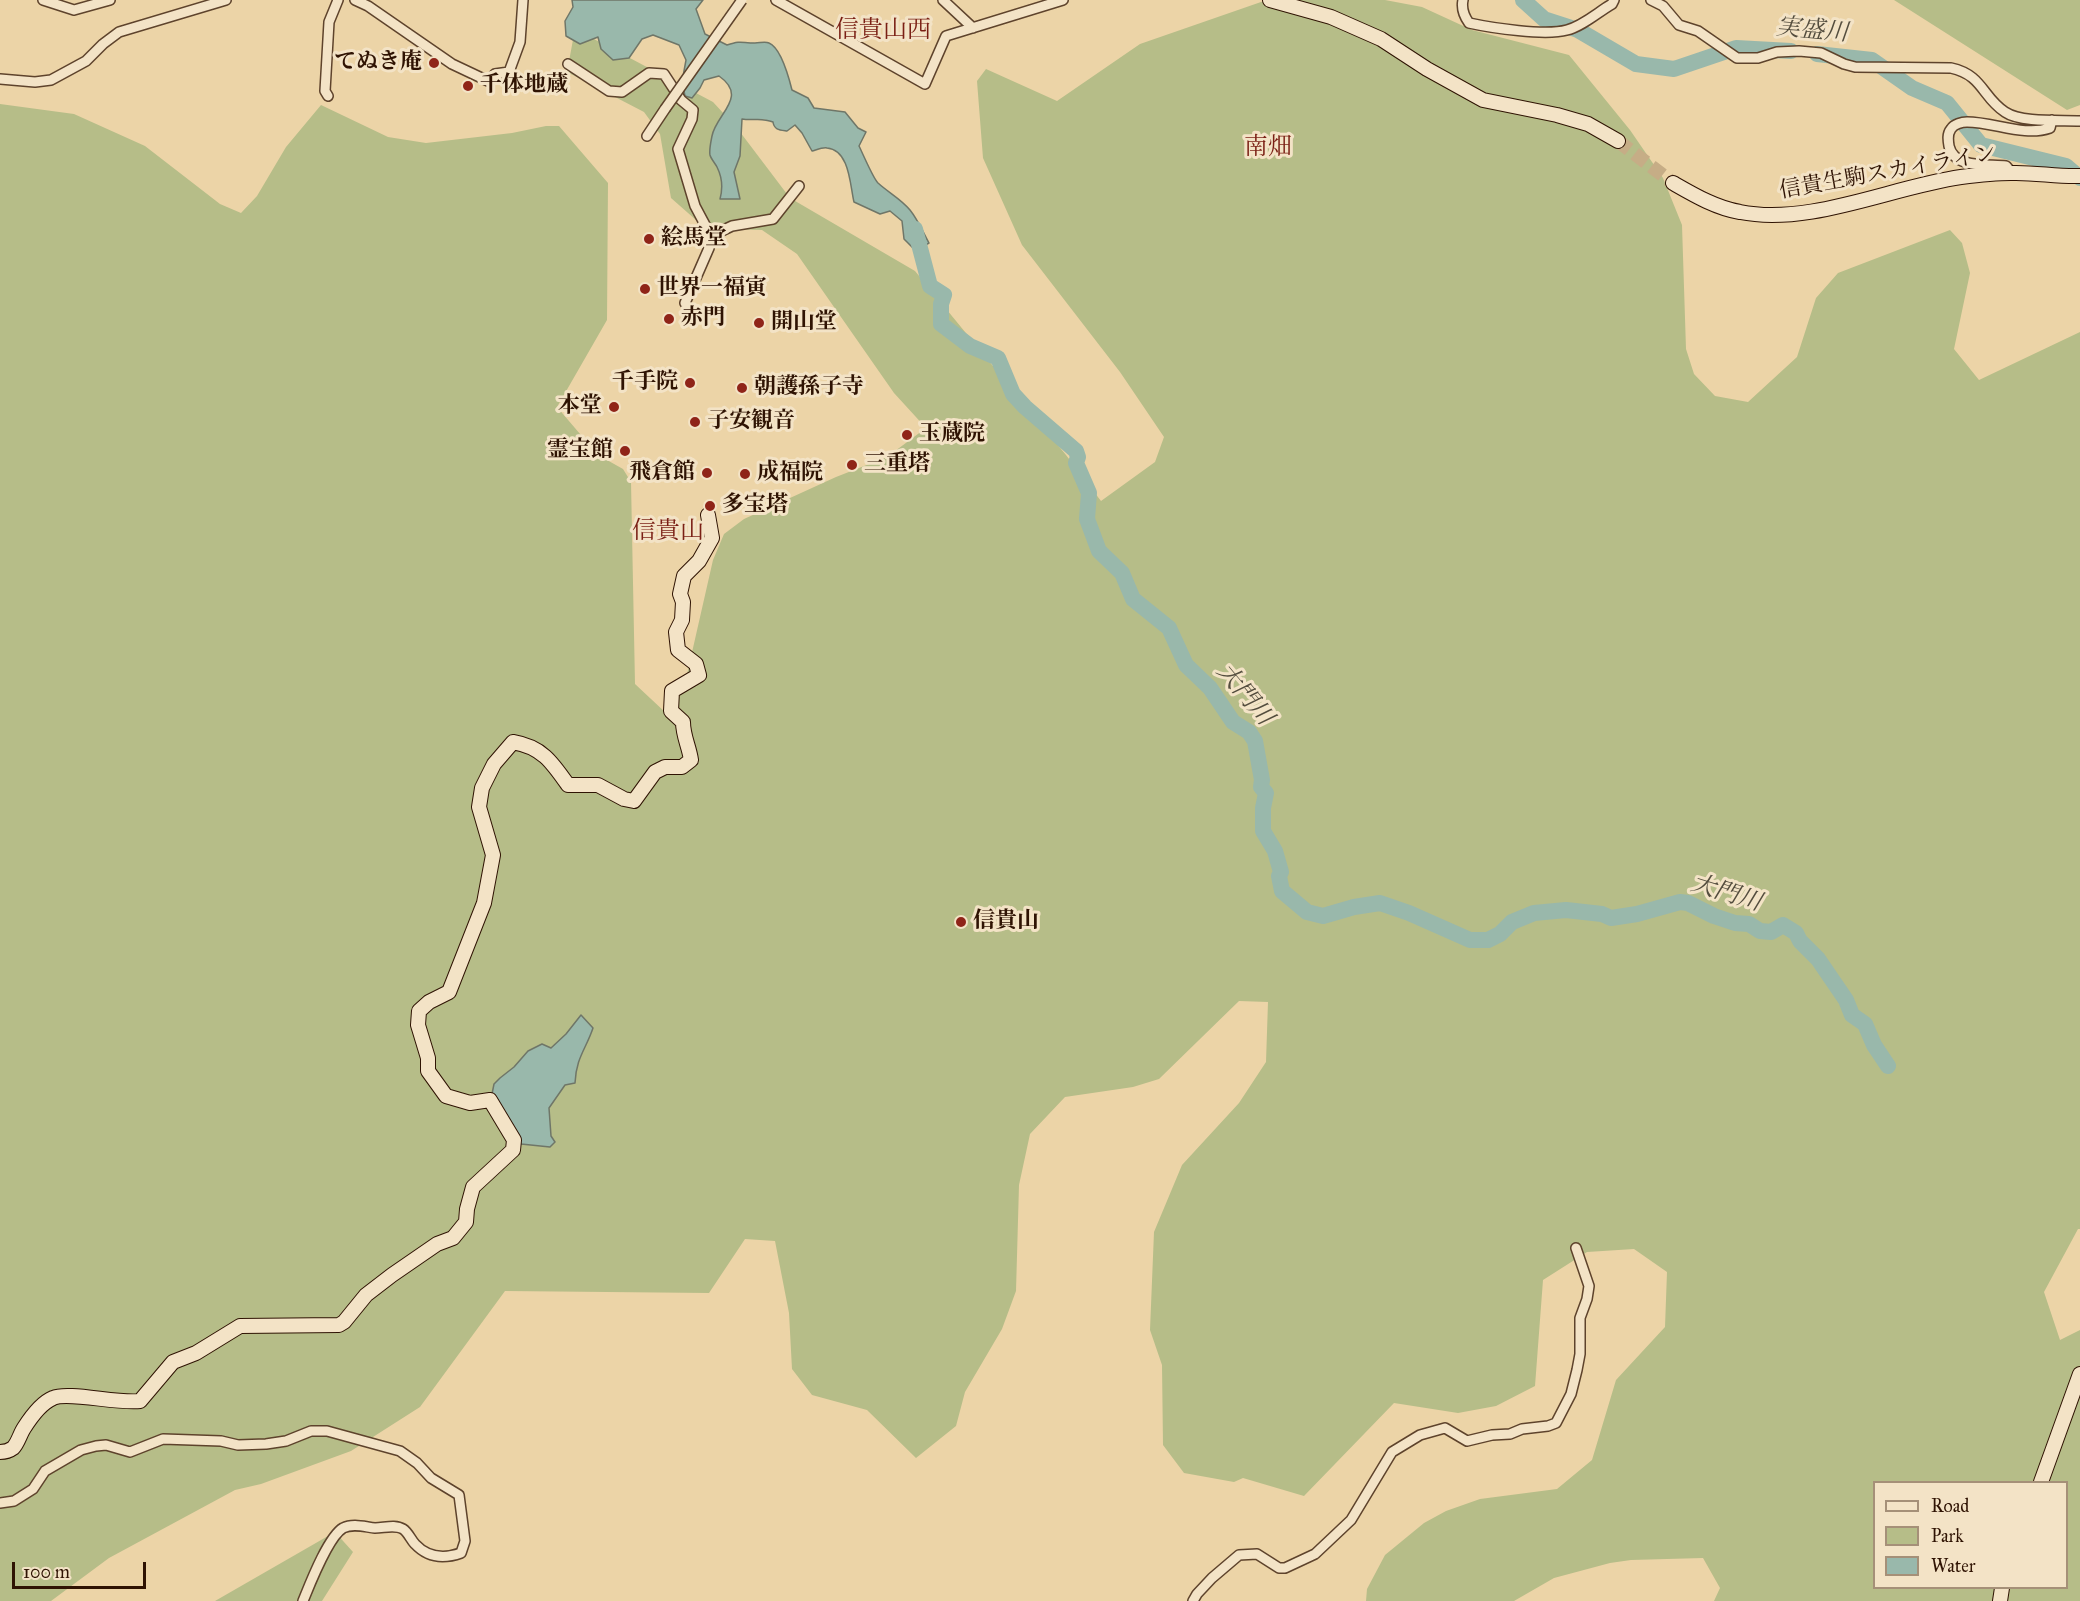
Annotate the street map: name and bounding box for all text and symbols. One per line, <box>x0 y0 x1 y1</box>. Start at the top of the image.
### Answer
water label: 実盛川 <box>1775 14 1849 48</box>
district label: 信貴山西 <box>835 17 931 45</box>
place label: てぬき庵 <box>334 50 422 76</box>
marker: てぬき庵 <box>427 56 441 70</box>
place label: 千体地蔵 <box>480 73 568 99</box>
marker: 千体地蔵 <box>461 79 475 93</box>
district label: 南畑 <box>1244 134 1292 162</box>
street label: 信貴生駒スカイライン <box>1777 141 1999 205</box>
place label: 絵馬堂 <box>661 226 727 252</box>
marker: 絵馬堂 <box>642 232 656 246</box>
place label: 世界一福寅 <box>657 276 767 302</box>
marker: 世界一福寅 <box>638 282 652 296</box>
place label: 赤門 <box>681 306 725 332</box>
place label: 開山堂 <box>771 310 837 336</box>
marker: 赤門 <box>662 312 676 326</box>
marker: 開山堂 <box>752 316 766 330</box>
place label: 千手院 <box>612 370 678 396</box>
place label: 朝護孫子寺 <box>754 375 864 401</box>
marker: 千手院 <box>683 376 697 390</box>
marker: 朝護孫子寺 <box>735 381 749 395</box>
place label: 本堂 <box>558 394 602 420</box>
marker: 本堂 <box>607 400 621 414</box>
place label: 子安観音 <box>707 409 795 435</box>
marker: 子安観音 <box>688 415 702 429</box>
place label: 玉蔵院 <box>919 422 985 448</box>
marker: 玉蔵院 <box>900 428 914 442</box>
place label: 霊宝館 <box>547 438 613 464</box>
marker: 霊宝館 <box>618 444 632 458</box>
place label: 三重塔 <box>864 452 930 478</box>
marker: 三重塔 <box>845 458 859 472</box>
place label: 飛倉館 <box>629 460 695 486</box>
place label: 成福院 <box>757 461 823 487</box>
marker: 飛倉館 <box>700 466 714 480</box>
marker: 成福院 <box>738 467 752 481</box>
place label: 多宝塔 <box>722 493 788 519</box>
marker: 多宝塔 <box>703 499 717 513</box>
district label: 信貴山 <box>632 518 704 546</box>
water label: 大門川 <box>1210 658 1278 732</box>
water label: 大門川 <box>1687 870 1765 918</box>
place label: 信貴山 <box>973 909 1039 935</box>
marker: 信貴山 <box>954 915 968 929</box>
legend <box>1873 1481 2068 1589</box>
text: Road <box>1931 1495 1969 1517</box>
text: Park <box>1931 1525 1964 1547</box>
scale bar <box>15 1550 148 1588</box>
text: Water <box>1931 1555 1975 1577</box>
text: 100 m <box>23 1561 70 1583</box>

